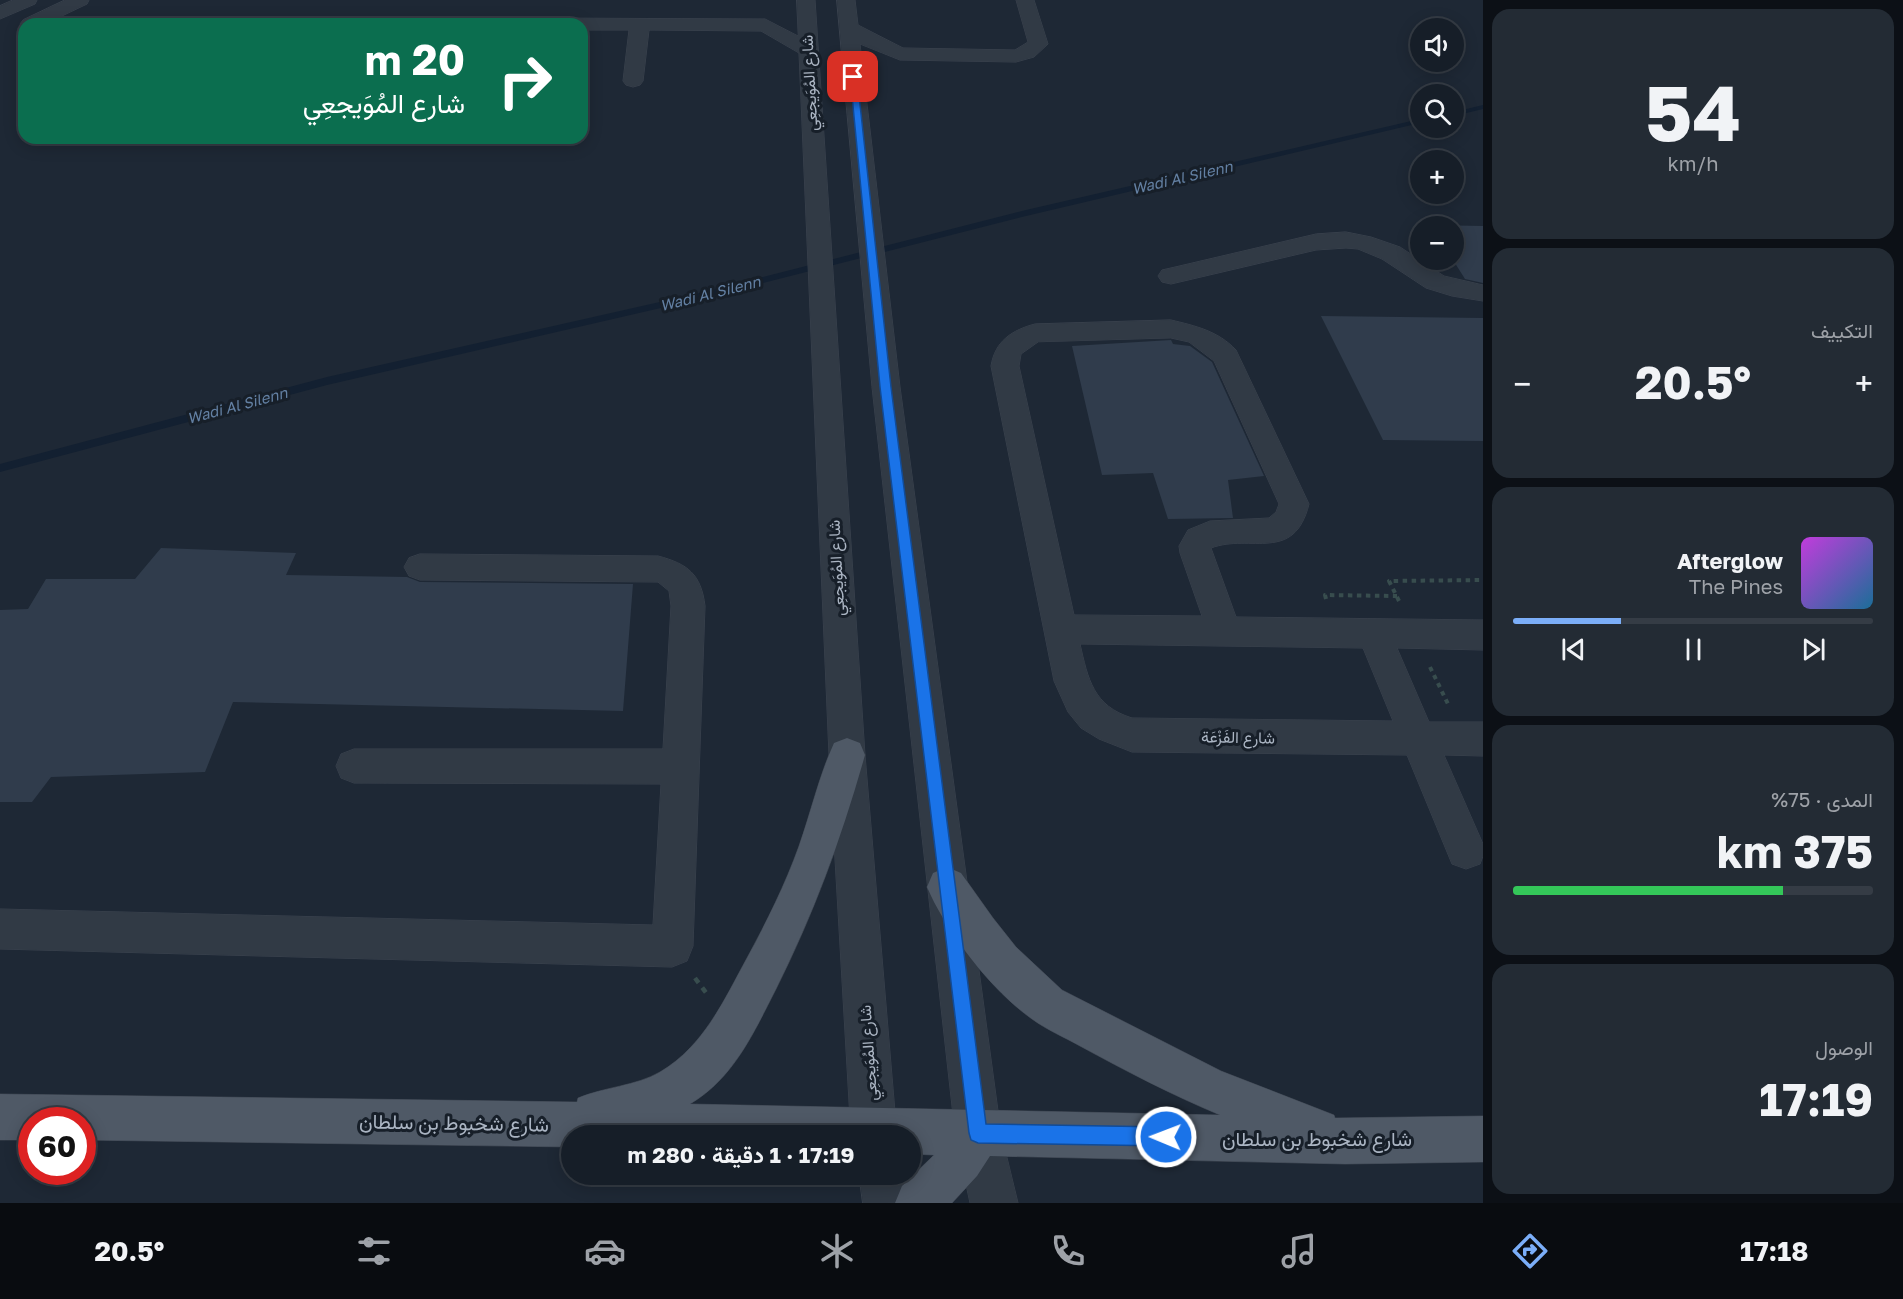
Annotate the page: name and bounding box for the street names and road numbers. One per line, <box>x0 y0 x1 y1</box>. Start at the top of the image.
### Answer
street label: شارع المُوَيجعِي <box>796 34 825 132</box>
street label: شارع المُوَيجعِي <box>823 519 852 617</box>
street label: شارع الفَزْعَة <box>1201 726 1275 750</box>
street label: شارع المُوَيجعِي <box>855 1004 885 1102</box>
street label: شارع شخبوط بن سلطان <box>359 1108 549 1139</box>
street label: شارع شخبوط بن سلطان <box>1222 1126 1412 1153</box>

